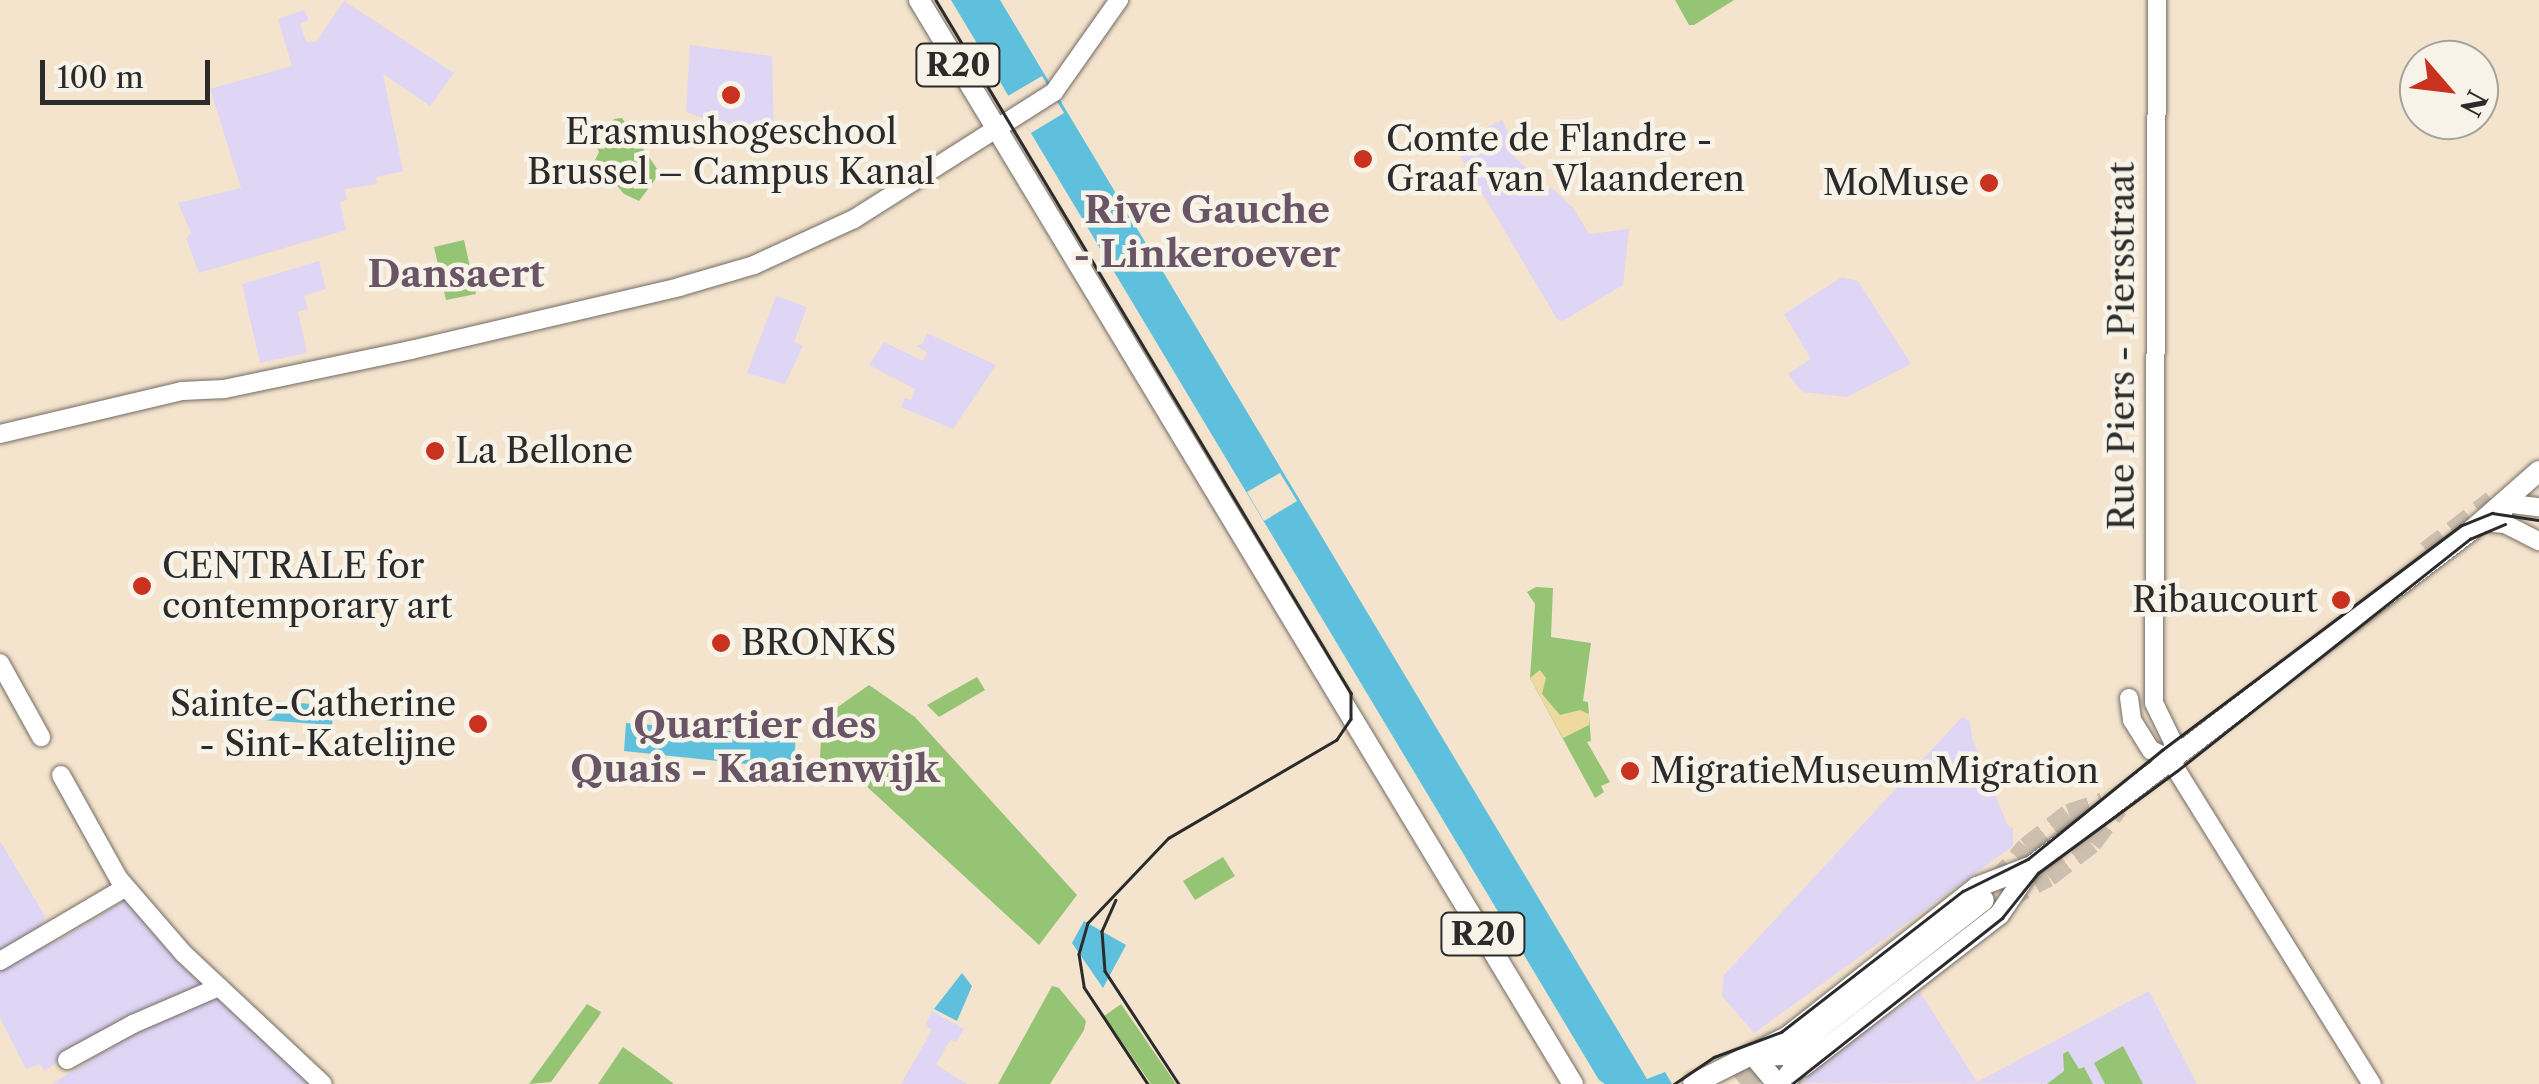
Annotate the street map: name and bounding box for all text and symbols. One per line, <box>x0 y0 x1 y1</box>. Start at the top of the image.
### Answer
road number: R20 <box>913 38 1003 92</box>
scale bar <box>45 40 215 102</box>
north arrow <box>2399 40 2499 140</box>
text: 100 m <box>57 59 144 96</box>
marker: Erasmushogeschool Brussel – Campus Kanal <box>720 84 742 106</box>
text: N <box>2453 84 2494 122</box>
place label: Erasmushogeschool Brussel – Campus Kanal <box>527 111 935 193</box>
place label: Comte de Flandre - Graaf van Vlaanderen <box>1386 118 1747 200</box>
marker: Comte de Flandre - Graaf van Vlaanderen <box>1350 146 1376 172</box>
place label: MoMuse <box>1823 162 1969 204</box>
street label: Rue Piers - Piersstraat <box>2101 162 2143 530</box>
marker: MoMuse <box>1978 172 2000 194</box>
district label: Rive Gauche - Linkeroever <box>1074 187 1340 276</box>
district label: Dansaert <box>367 251 545 297</box>
place label: La Bellone <box>455 430 634 472</box>
marker: La Bellone <box>424 440 446 462</box>
place label: CENTRALE for contemporary art <box>162 545 453 627</box>
marker: CENTRALE for contemporary art <box>131 575 153 597</box>
place label: Ribaucourt <box>2132 579 2318 621</box>
marker: Ribaucourt <box>2328 587 2354 613</box>
place label: BRONKS <box>741 622 896 664</box>
marker: BRONKS <box>710 632 732 654</box>
place label: Sainte-Catherine - Sint-Katelijne <box>170 683 456 765</box>
district label: Quartier des Quais - Kaaienwijk <box>570 702 940 792</box>
marker: Sainte-Catherine - Sint-Katelijne <box>465 711 491 737</box>
place label: MigratieMuseumMigration <box>1650 750 2099 792</box>
marker: MigratieMuseumMigration <box>1619 760 1641 782</box>
road number: R20 <box>1438 907 1528 961</box>

